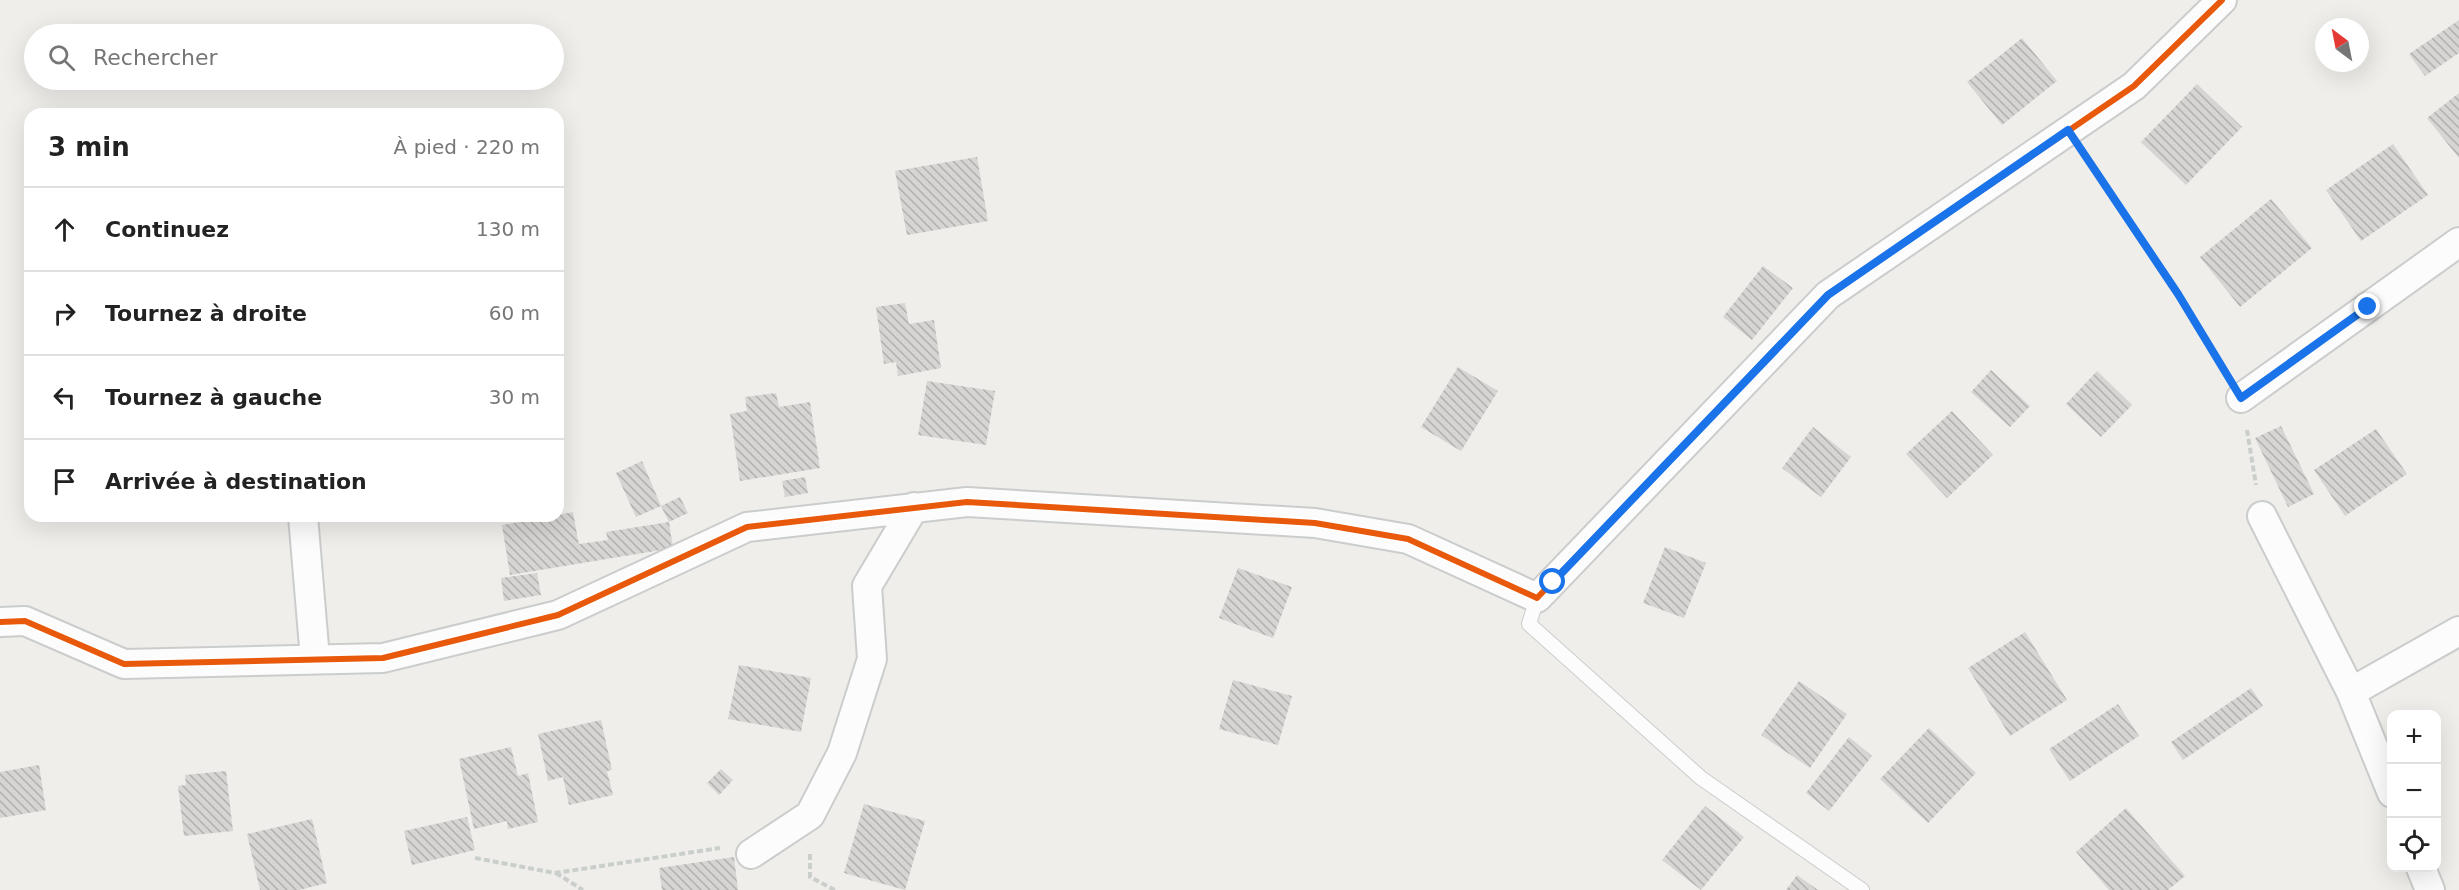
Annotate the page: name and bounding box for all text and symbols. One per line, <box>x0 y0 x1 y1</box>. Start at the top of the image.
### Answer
north arrow <box>2315 18 2369 72</box>
search box <box>24 24 564 90</box>
icon: search <box>45 41 78 74</box>
text: Rechercher <box>93 45 218 70</box>
text: 3 min <box>48 132 130 162</box>
text: À pied · 220 m <box>394 135 540 159</box>
icon: ahead <box>48 213 81 246</box>
text: Continuez <box>105 217 229 242</box>
text: 130 m <box>476 217 540 241</box>
route end <box>2354 293 2380 319</box>
icon: right <box>48 297 81 330</box>
text: Tournez à droite <box>105 301 307 326</box>
text: 60 m <box>489 301 540 325</box>
icon: left <box>48 381 81 414</box>
text: Tournez à gauche <box>105 385 322 410</box>
text: 30 m <box>489 385 540 409</box>
icon: arrive <box>48 465 81 498</box>
text: Arrivée à destination <box>105 469 367 494</box>
route start <box>1539 568 1565 594</box>
map controls <box>2387 710 2441 872</box>
button: + <box>2387 710 2441 764</box>
button: − <box>2387 764 2441 818</box>
button: locate <box>2387 818 2441 872</box>

